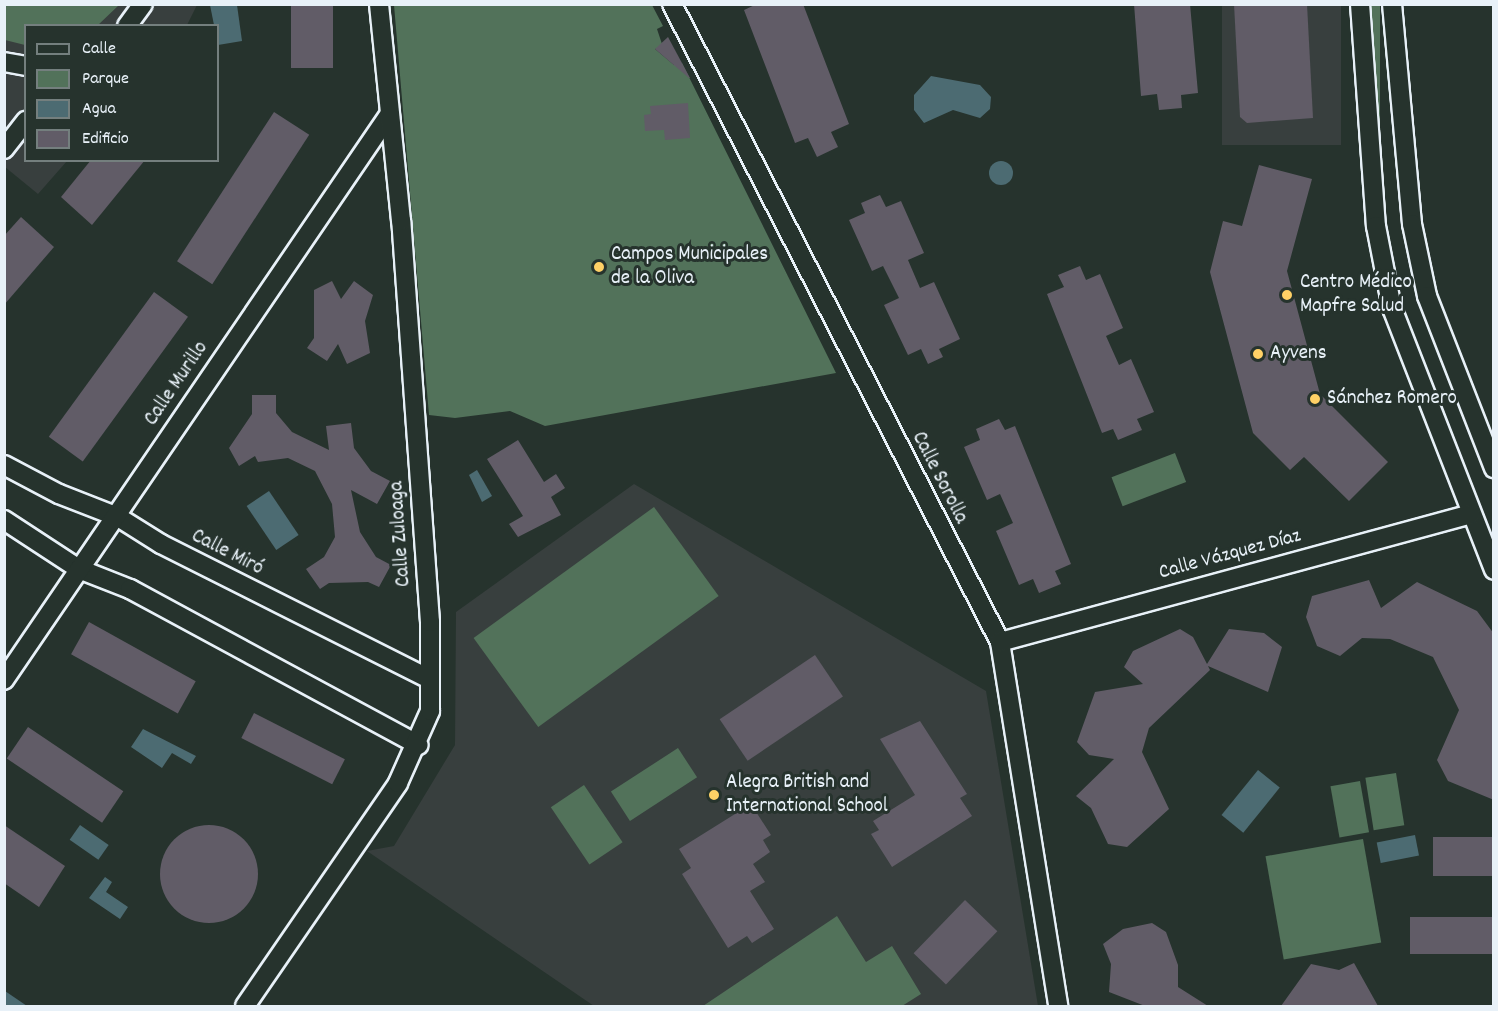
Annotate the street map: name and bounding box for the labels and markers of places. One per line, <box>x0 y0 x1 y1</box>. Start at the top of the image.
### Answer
place label: Campos Municipales de la Oliva <box>611 242 768 292</box>
marker: Campos Municipales de la Oliva <box>592 260 606 274</box>
place label: Centro Médico Mapfre Salud <box>1300 270 1412 320</box>
marker: Centro Médico Mapfre Salud <box>1278 286 1296 304</box>
place label: Ayvens <box>1270 341 1327 367</box>
marker: Ayvens <box>1251 347 1265 361</box>
place label: Sánchez Romero <box>1327 386 1457 412</box>
marker: Sánchez Romero <box>1308 392 1322 406</box>
place label: Alegra British and International School <box>726 770 888 820</box>
marker: Alegra British and International School <box>707 788 721 802</box>

